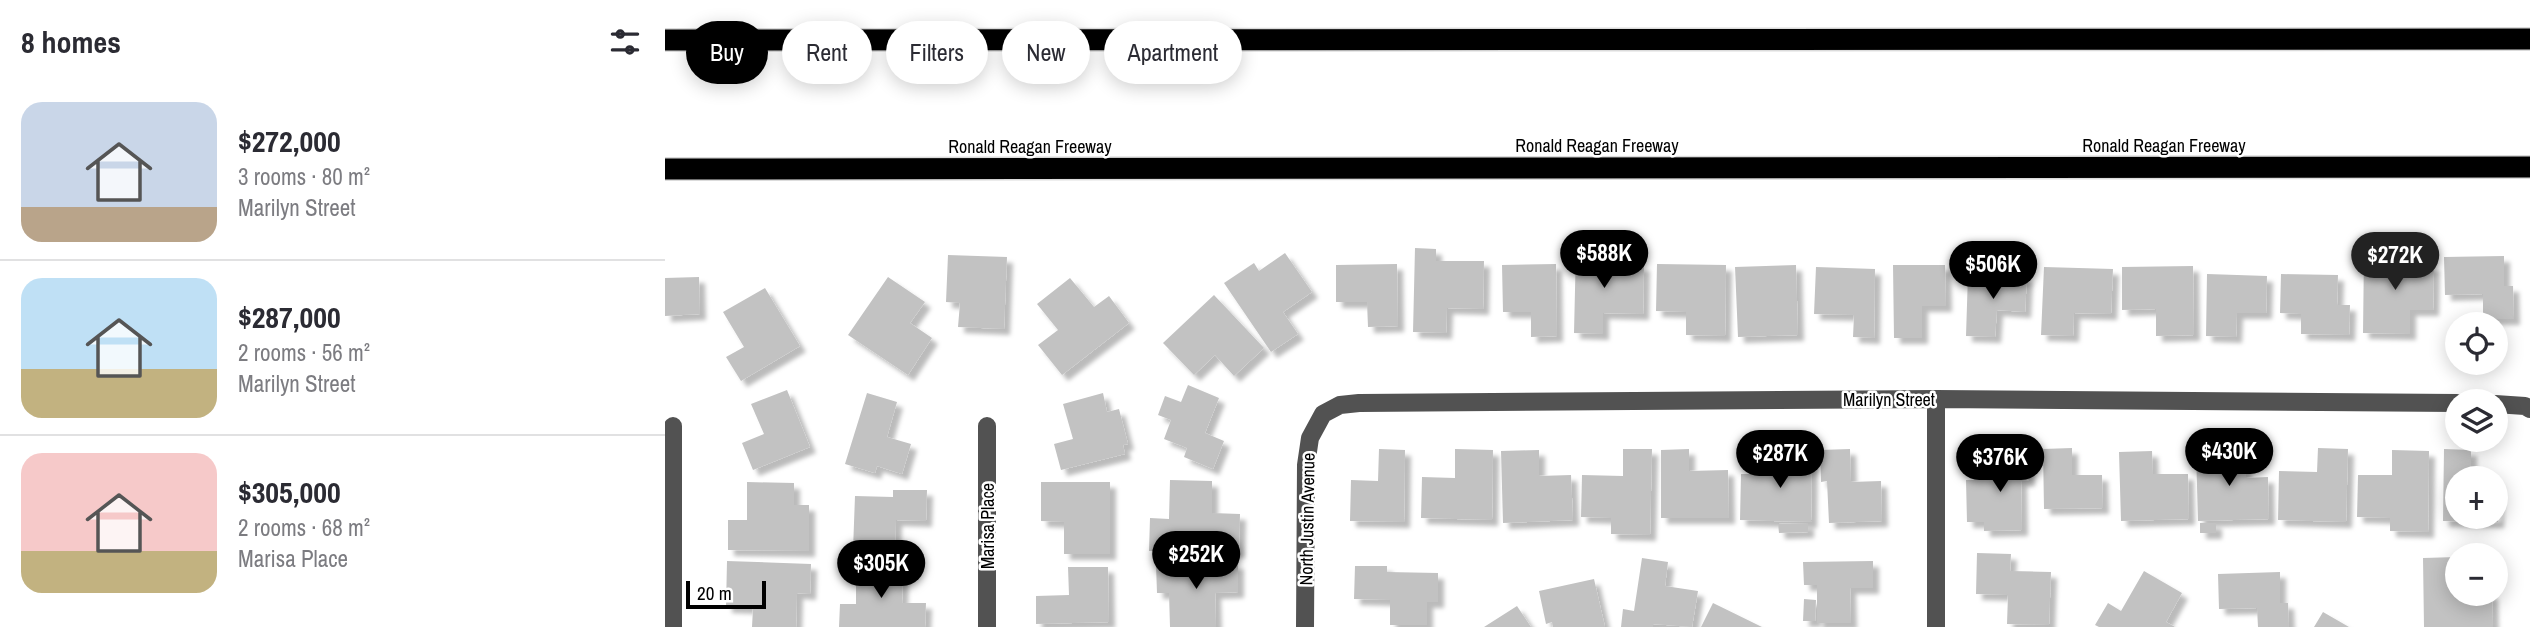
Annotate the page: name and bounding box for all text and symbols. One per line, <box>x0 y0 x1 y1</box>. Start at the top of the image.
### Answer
chip: Buy <box>686 21 768 84</box>
chip: Rent <box>782 21 872 84</box>
chip: Filters <box>886 21 988 84</box>
chip: New <box>1002 21 1090 84</box>
chip: Apartment <box>1104 21 1242 84</box>
text: 8 homes <box>21 22 121 62</box>
icon: filters <box>606 23 644 61</box>
text: $272,000 <box>238 121 341 161</box>
icon: home <box>77 130 161 214</box>
street label: Ronald Reagan Freeway <box>1515 133 1679 158</box>
street label: Ronald Reagan Freeway <box>2082 133 2246 158</box>
street label: Ronald Reagan Freeway <box>948 134 1112 159</box>
text: 3 rooms · 80 m² <box>238 161 370 192</box>
text: Marilyn Street <box>238 192 355 223</box>
pin: $588K <box>1555 230 1653 290</box>
pin: $272K <box>2346 232 2444 292</box>
text: $588K <box>1576 237 1632 268</box>
text: $272K <box>2367 239 2423 270</box>
pin: $506K <box>1944 242 2042 301</box>
text: $506K <box>1965 248 2021 279</box>
text: $287,000 <box>238 297 341 337</box>
icon: home <box>77 306 161 390</box>
map controls <box>2445 312 2508 606</box>
button: locate <box>2445 312 2508 375</box>
text: 2 rooms · 56 m² <box>238 337 370 368</box>
text: Marilyn Street <box>238 368 355 399</box>
street label: Marilyn Street <box>1843 387 1935 412</box>
button: layers <box>2445 389 2508 452</box>
pin: $430K <box>2180 428 2278 488</box>
pin: $287K <box>1731 430 1829 490</box>
pin: $376K <box>1951 434 2049 494</box>
text: $430K <box>2201 435 2257 466</box>
text: $287K <box>1752 437 1808 468</box>
text: $376K <box>1972 441 2028 472</box>
street label: North Justin Avenue <box>1293 452 1321 586</box>
button: + <box>2445 466 2508 529</box>
text: $305,000 <box>238 472 341 512</box>
icon: home <box>77 481 161 565</box>
street label: Marisa Place <box>975 483 1000 569</box>
text: 2 rooms · 68 m² <box>238 512 370 543</box>
pin: $252K <box>1147 532 1245 591</box>
text: $252K <box>1168 538 1224 569</box>
pin: $305K <box>832 540 930 600</box>
text: Marisa Place <box>238 543 348 574</box>
button: − <box>2445 543 2508 606</box>
text: $305K <box>853 547 909 578</box>
scale bar <box>686 578 767 610</box>
text: 20 m <box>697 580 732 606</box>

